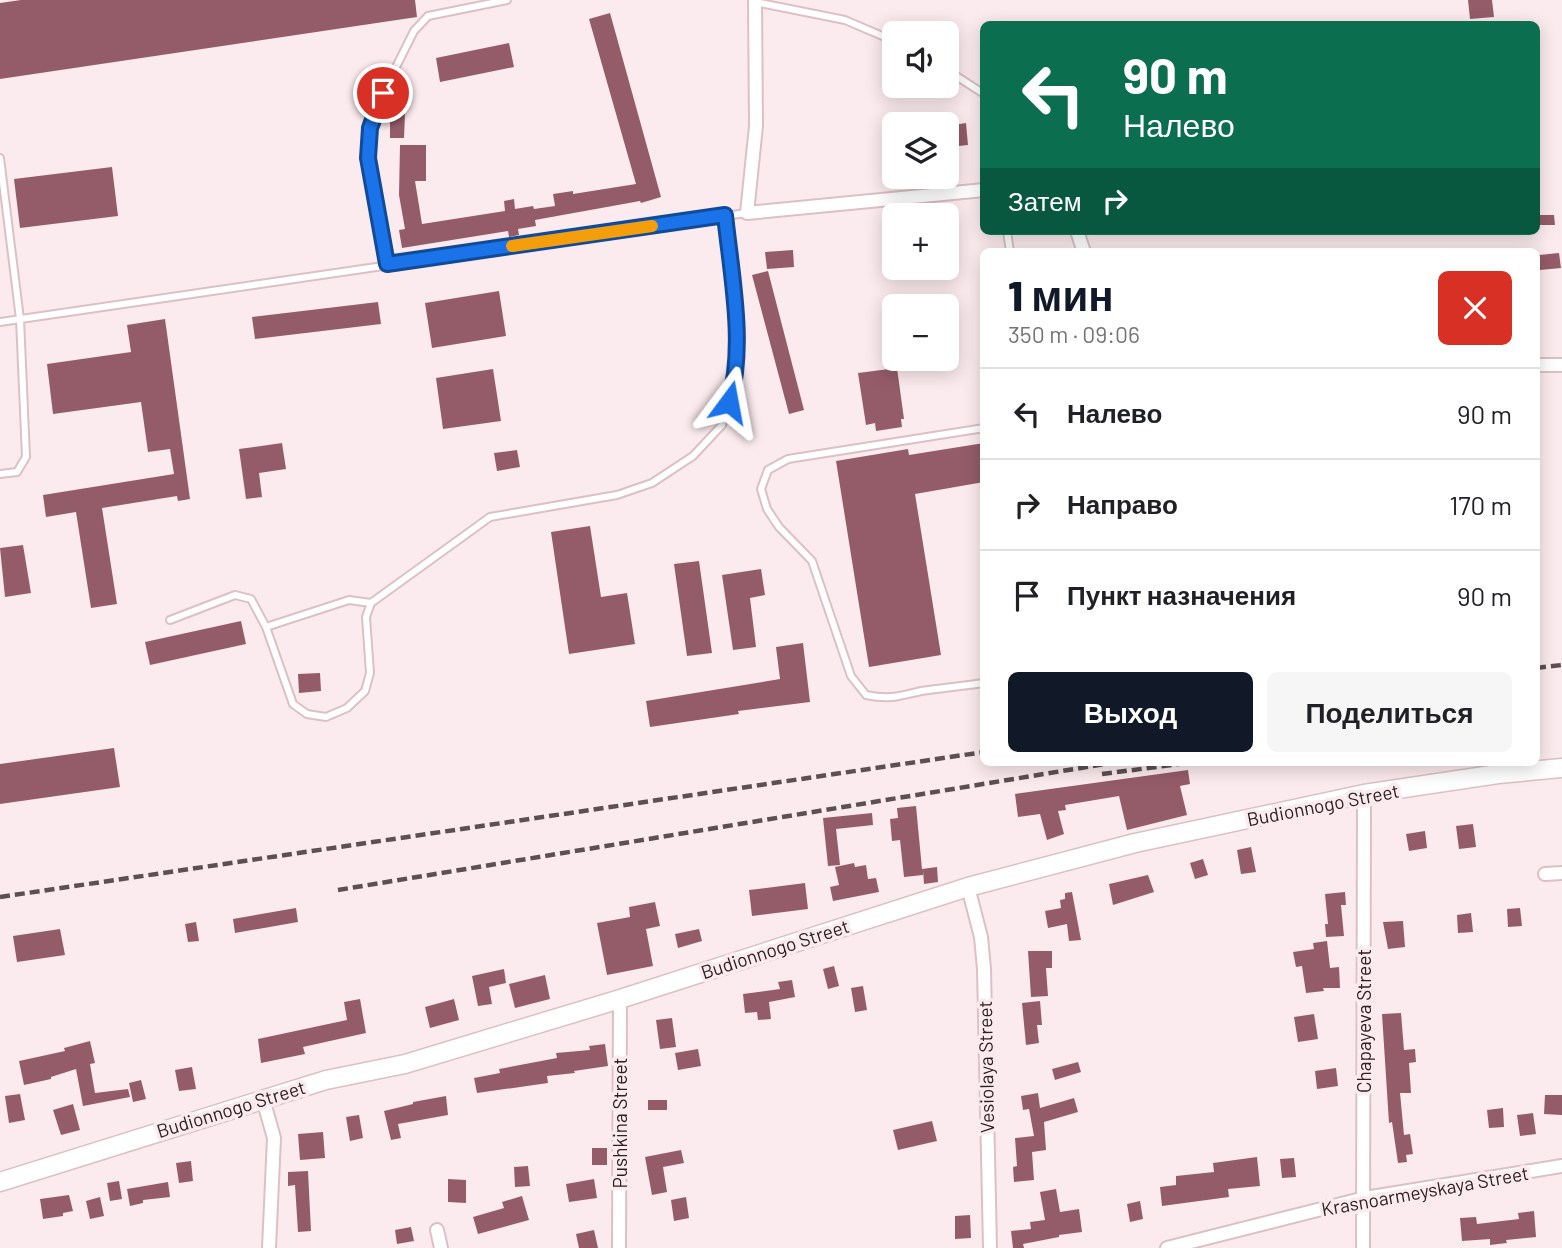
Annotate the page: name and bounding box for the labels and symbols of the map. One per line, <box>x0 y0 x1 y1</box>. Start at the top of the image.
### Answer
pin <box>353 63 413 123</box>
position arrow <box>692 365 766 439</box>
street label: Budionnogo Street <box>1245 778 1401 831</box>
street label: Budionnogo Street <box>698 914 852 983</box>
street label: Chapayeva Street <box>1352 949 1375 1093</box>
street label: Vesiolaya Street <box>973 1001 998 1133</box>
street label: Pushkina Street <box>608 1058 631 1188</box>
street label: Budionnogo Street <box>154 1075 308 1142</box>
street label: Krasnoarmeyskaya Street <box>1319 1161 1530 1220</box>

